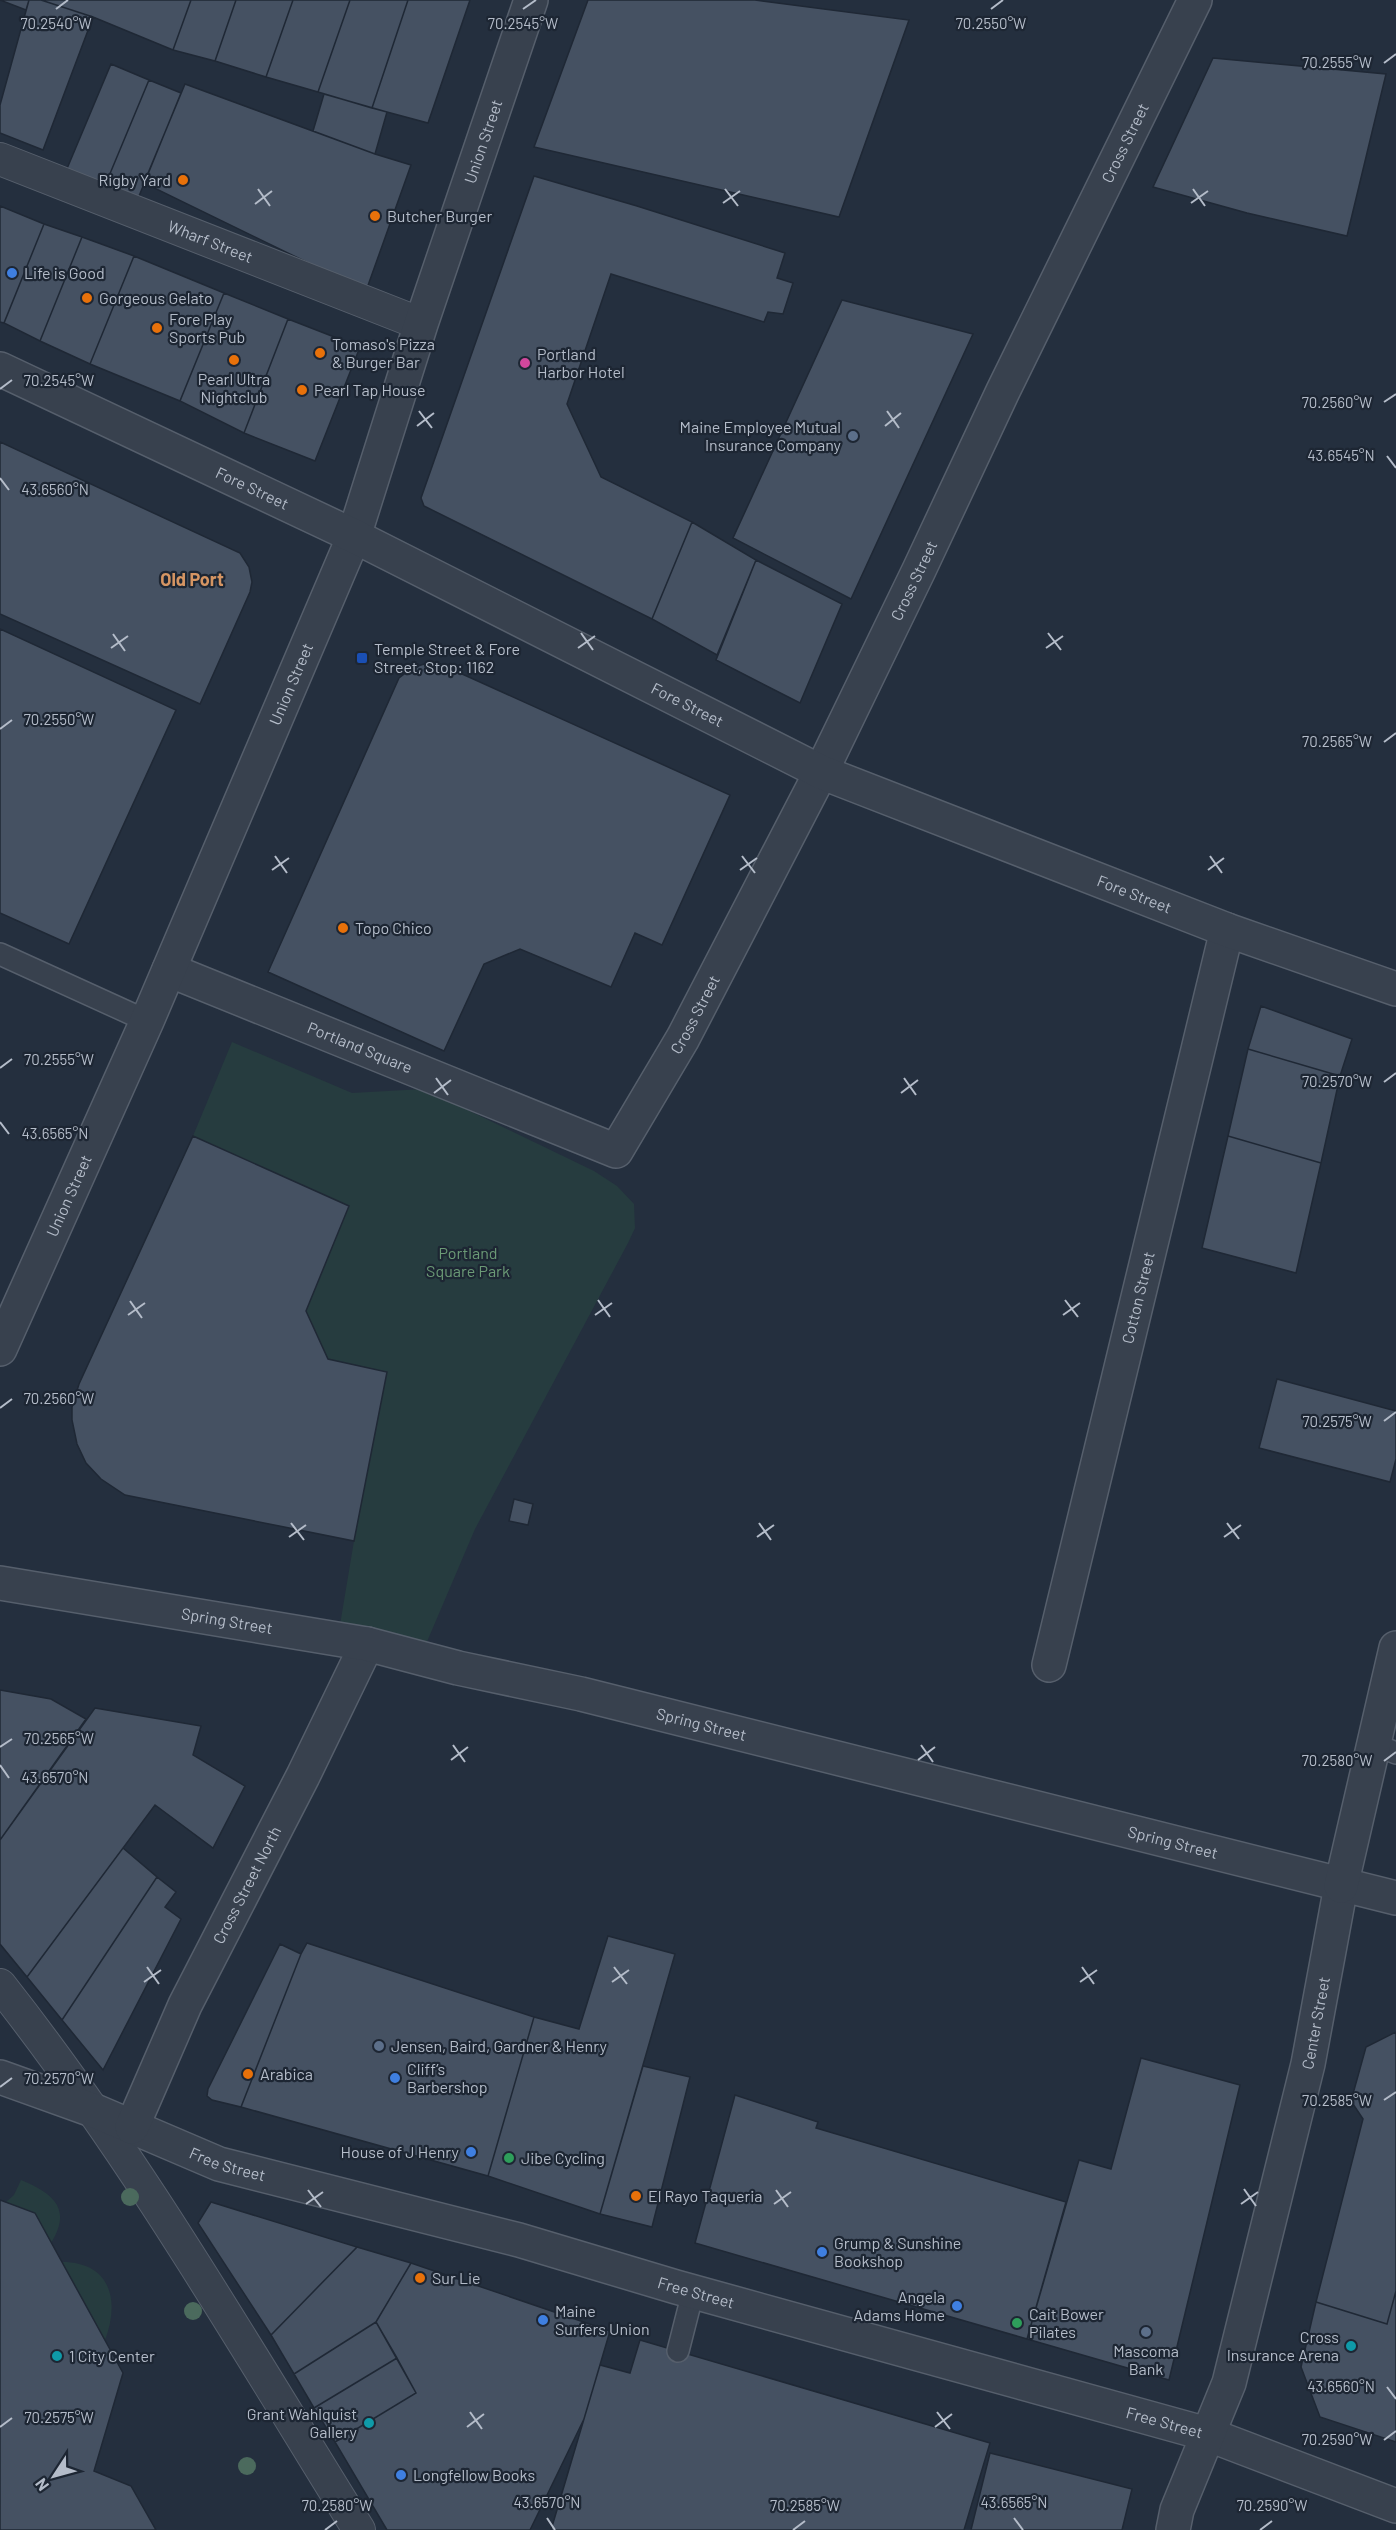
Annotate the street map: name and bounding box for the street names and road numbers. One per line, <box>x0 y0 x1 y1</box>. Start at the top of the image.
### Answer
street label: Union Street <box>460 97 506 186</box>
street label: Cross Street <box>1097 100 1152 186</box>
street label: Wharf Street <box>165 216 256 266</box>
street label: Fore Street <box>213 462 292 513</box>
street label: Cross Street <box>886 537 940 623</box>
street label: Union Street <box>265 640 316 728</box>
street label: Fore Street <box>648 678 727 730</box>
street label: Fore Street <box>1095 870 1175 917</box>
street label: Cross Street <box>666 972 723 1057</box>
street label: Portland Square <box>305 1017 415 1077</box>
street label: Union Street <box>42 1152 95 1239</box>
street label: Cotton Street <box>1117 1250 1158 1345</box>
street label: Spring Street <box>180 1603 274 1637</box>
street label: Spring Street <box>654 1703 749 1744</box>
street label: Spring Street <box>1126 1821 1220 1862</box>
street label: Cross Street North <box>208 1823 285 1947</box>
street label: Center Street <box>1297 1975 1333 2071</box>
street label: Free Street <box>187 2143 268 2184</box>
street label: Free Street <box>656 2272 737 2312</box>
street label: Free Street <box>1124 2402 1205 2441</box>

